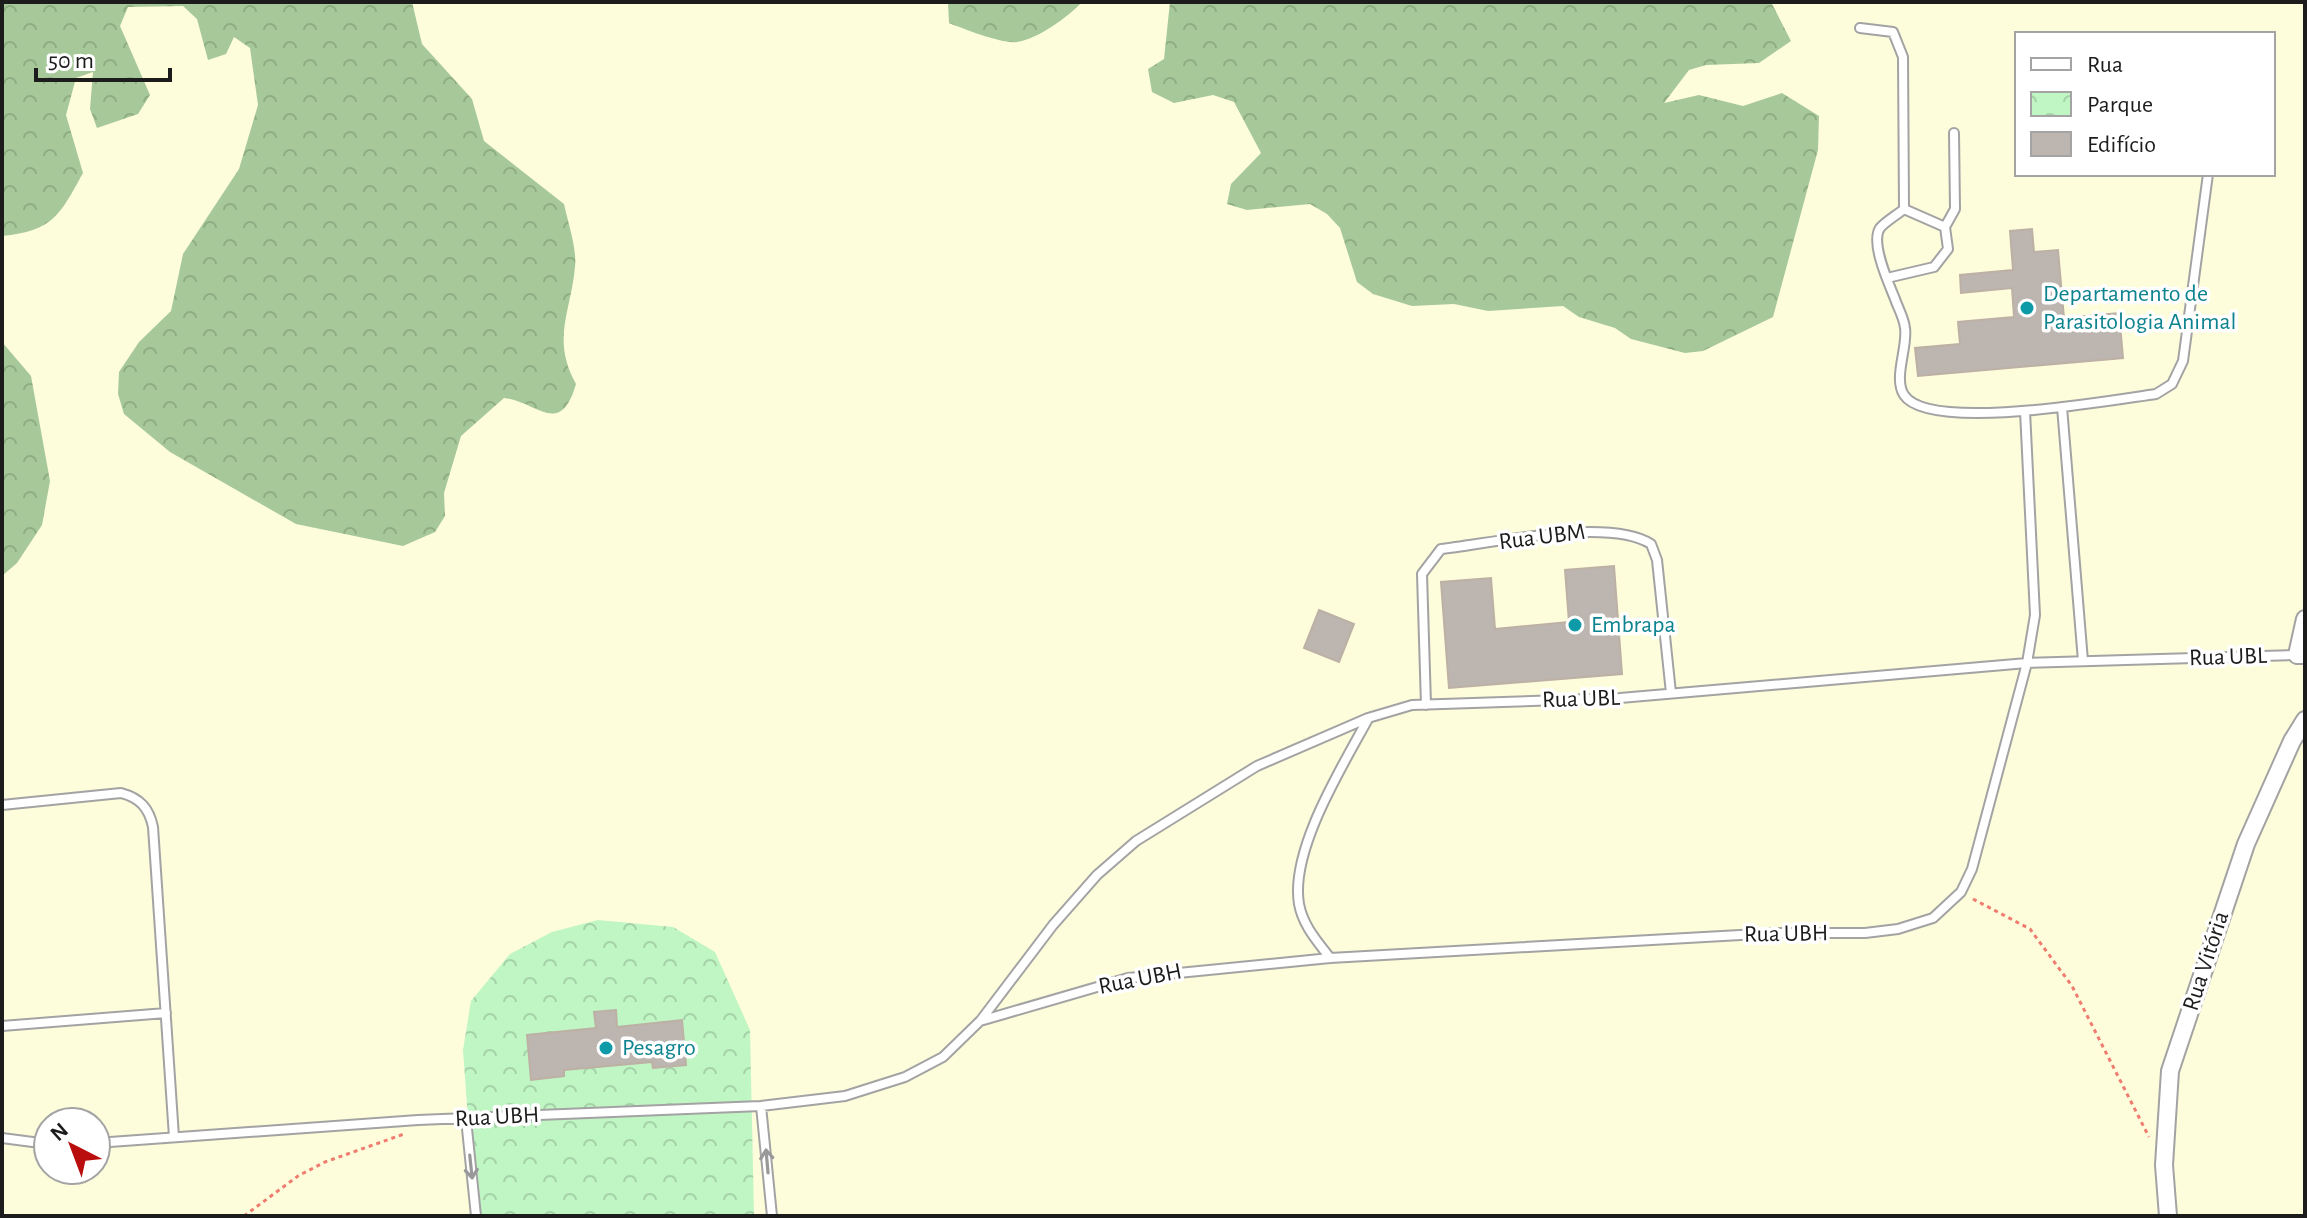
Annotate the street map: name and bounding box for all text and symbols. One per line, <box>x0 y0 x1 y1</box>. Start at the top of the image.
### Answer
scale bar <box>36 32 170 82</box>
legend <box>2015 32 2275 176</box>
text: 50 m <box>48 49 94 73</box>
text: Rua <box>2087 53 2123 77</box>
text: Parque <box>2087 93 2153 117</box>
text: Edifício <box>2087 133 2156 157</box>
place label: Departamento de Parasitologia Animal <box>2043 282 2236 334</box>
marker: Departamento de Parasitologia Animal <box>2018 299 2036 317</box>
street label: Rua UBM <box>1497 520 1587 554</box>
place label: Embrapa <box>1591 613 1676 637</box>
marker: Embrapa <box>1566 616 1584 634</box>
street label: Rua UBL <box>2189 644 2267 670</box>
street label: Rua UBL <box>1542 686 1620 712</box>
street label: Rua Vitória <box>2179 908 2233 1014</box>
street label: Rua UBH <box>1744 921 1828 947</box>
street label: Rua UBH <box>1096 959 1184 999</box>
place label: Pesagro <box>622 1036 696 1060</box>
marker: Pesagro <box>597 1039 615 1057</box>
street label: Rua UBH <box>454 1103 540 1131</box>
north arrow <box>32 1106 112 1186</box>
text: N <box>46 1119 72 1145</box>
one-way arrow <box>759 1148 774 1175</box>
one-way arrow <box>463 1153 478 1180</box>

